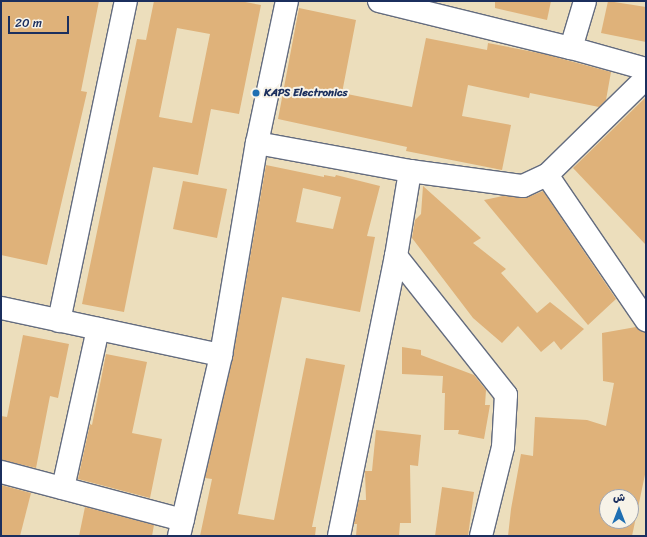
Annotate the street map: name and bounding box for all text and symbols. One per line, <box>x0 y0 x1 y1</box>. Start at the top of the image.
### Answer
scale bar <box>10 8 71 34</box>
text: 20 m <box>15 12 42 34</box>
place label: KAPS Electronics <box>264 86 348 100</box>
marker: KAPS Electronics <box>251 88 261 98</box>
text: ش <box>613 488 625 507</box>
north arrow <box>599 489 639 529</box>

